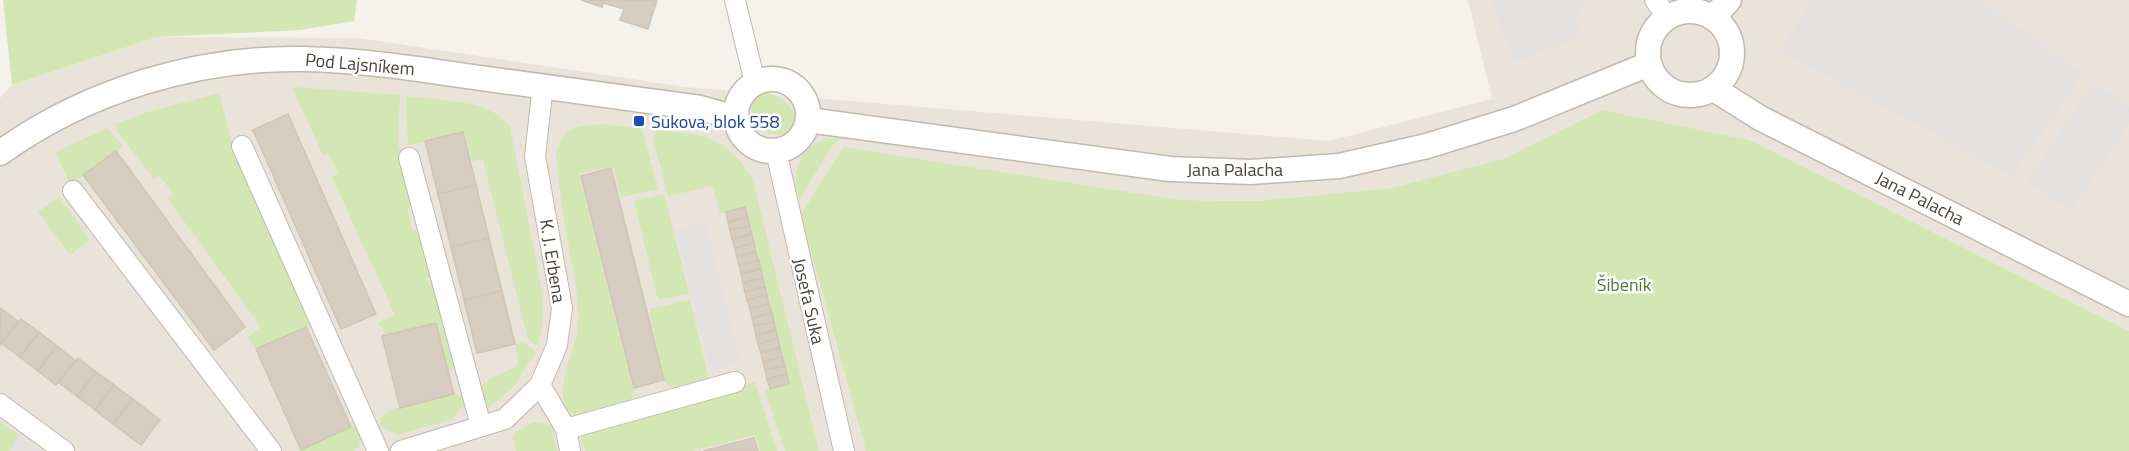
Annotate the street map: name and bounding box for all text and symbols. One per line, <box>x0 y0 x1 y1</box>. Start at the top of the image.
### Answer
street label: Pod Lajsníkem <box>304 46 416 82</box>
place label: Sukova, blok 558 <box>651 108 780 135</box>
marker: Sukova, blok 558 <box>632 114 646 128</box>
street label: Jana Palacha <box>1187 156 1283 183</box>
street label: Jana Palacha <box>1871 164 1969 232</box>
street label: K. J. Erbena <box>533 217 573 305</box>
street label: Josefa Suka <box>786 255 832 347</box>
park label: Šibeník <box>1597 271 1652 298</box>

